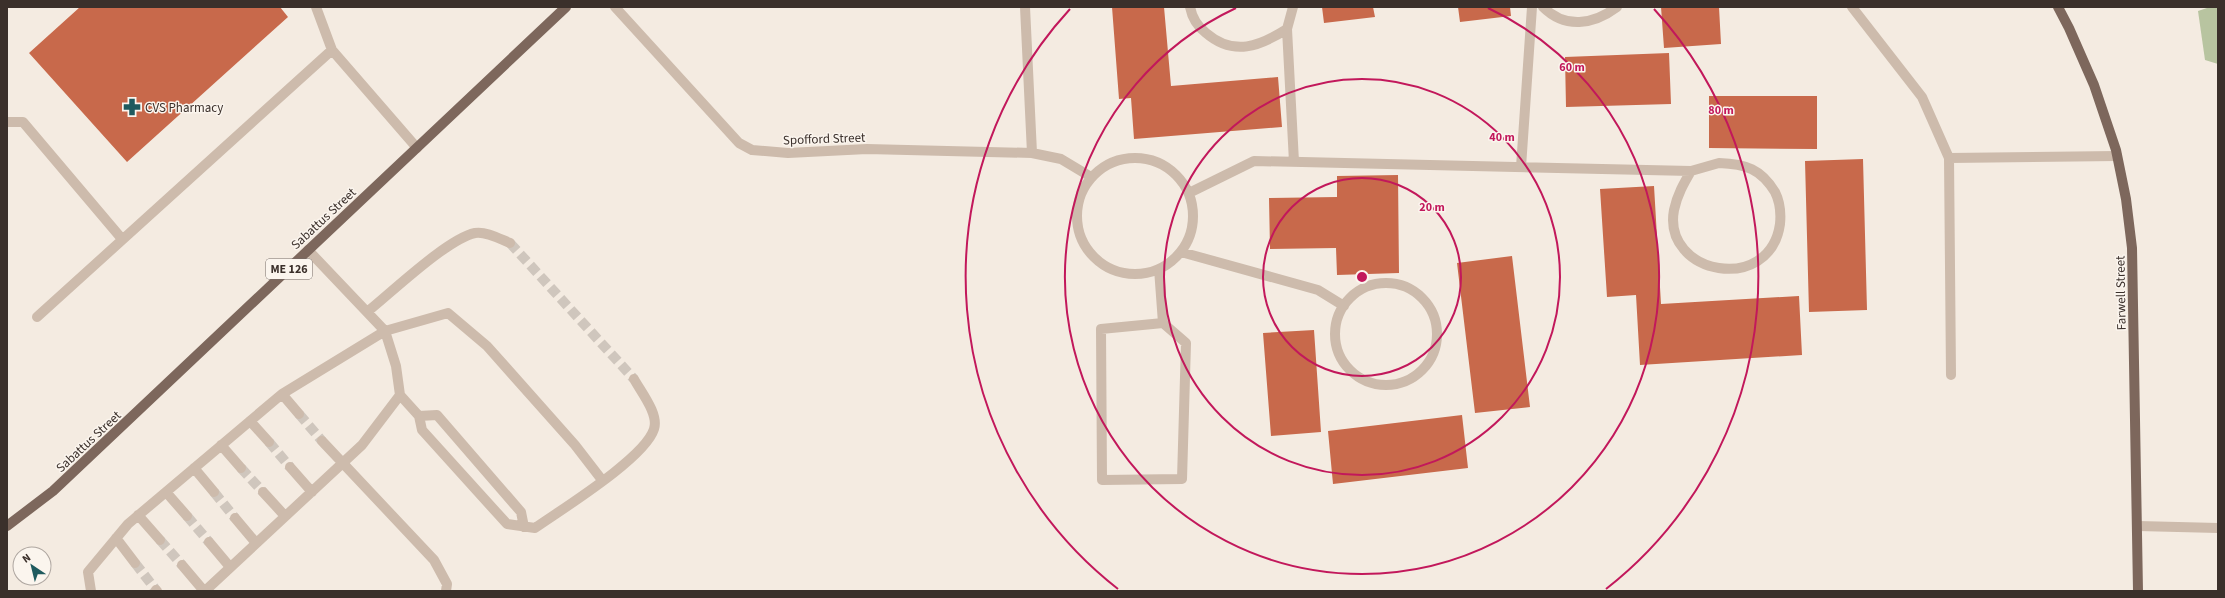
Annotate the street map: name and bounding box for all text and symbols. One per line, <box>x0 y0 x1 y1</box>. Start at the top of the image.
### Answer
text: 60 m <box>1559 59 1585 76</box>
pharmacy icon: CVS Pharmacy <box>122 97 142 117</box>
place label: CVS Pharmacy <box>145 99 223 117</box>
text: 80 m <box>1708 102 1734 119</box>
street label: Spofford Street <box>783 129 866 149</box>
text: 40 m <box>1489 129 1515 146</box>
street label: Sabattus Street <box>287 183 361 254</box>
text: 20 m <box>1419 199 1445 216</box>
street label: Farwell Street <box>2111 255 2131 331</box>
road number: ME 126 <box>266 259 312 279</box>
centre of rings <box>1355 270 1369 284</box>
street label: Sabattus Street <box>52 406 126 477</box>
north arrow <box>12 546 52 586</box>
text: N <box>19 550 34 566</box>

